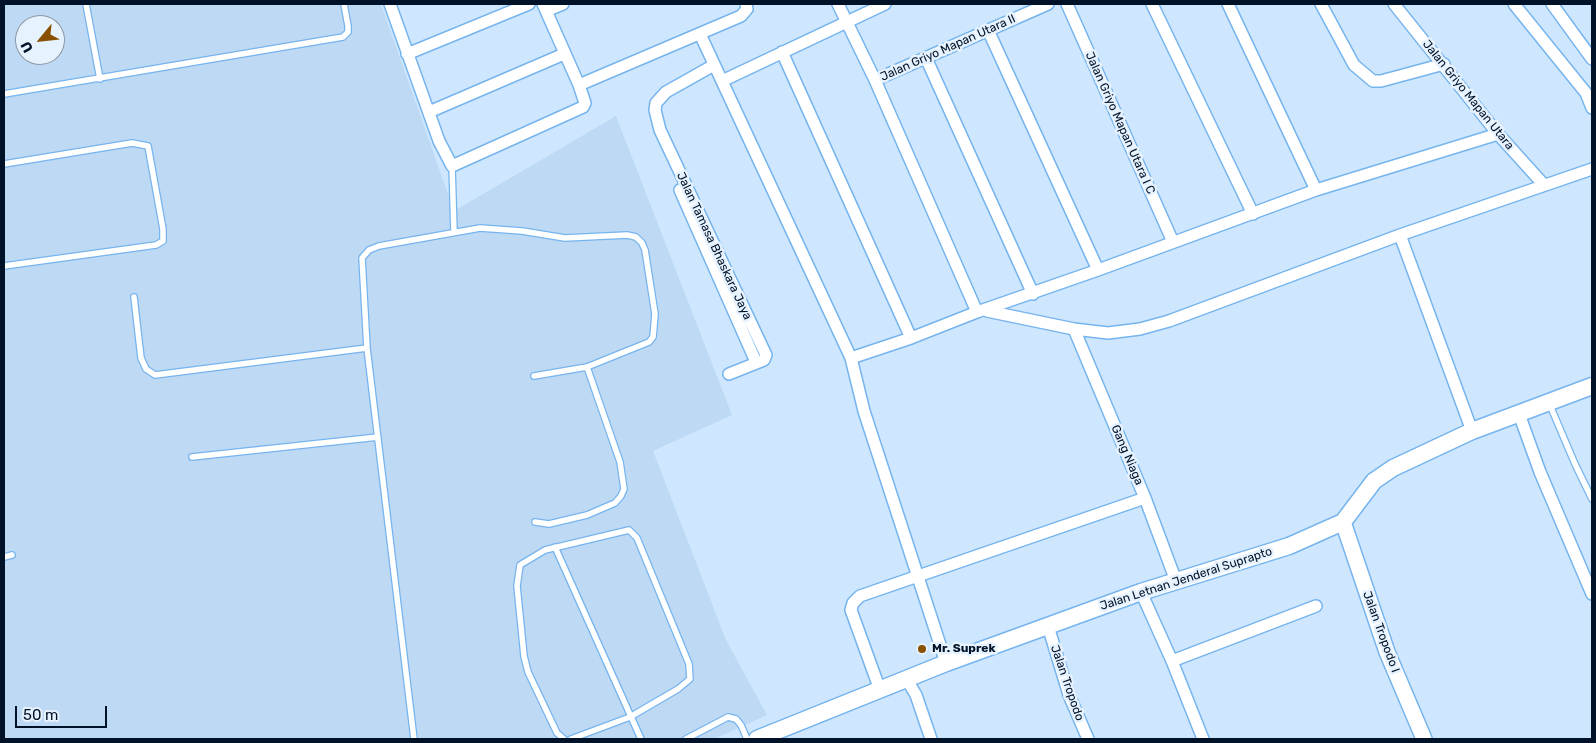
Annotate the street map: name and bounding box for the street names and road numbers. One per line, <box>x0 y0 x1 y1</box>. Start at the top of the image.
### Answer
street label: Jalan Griyo Mapan Utara II <box>878 12 1018 84</box>
street label: Jalan Griyo Mapan Utara <box>1419 37 1517 153</box>
street label: Jalan Griyo Mapan Utara I C <box>1082 50 1158 196</box>
street label: Jalan Tamasa Bhaskara Jaya <box>673 170 755 322</box>
street label: Gang Niaga <box>1108 423 1146 487</box>
street label: Jalan Letnan Jenderal Suprapto <box>1098 544 1274 614</box>
street label: Jalan Tropodo I <box>1360 589 1402 675</box>
street label: Jalan Tropodo <box>1047 643 1087 723</box>

